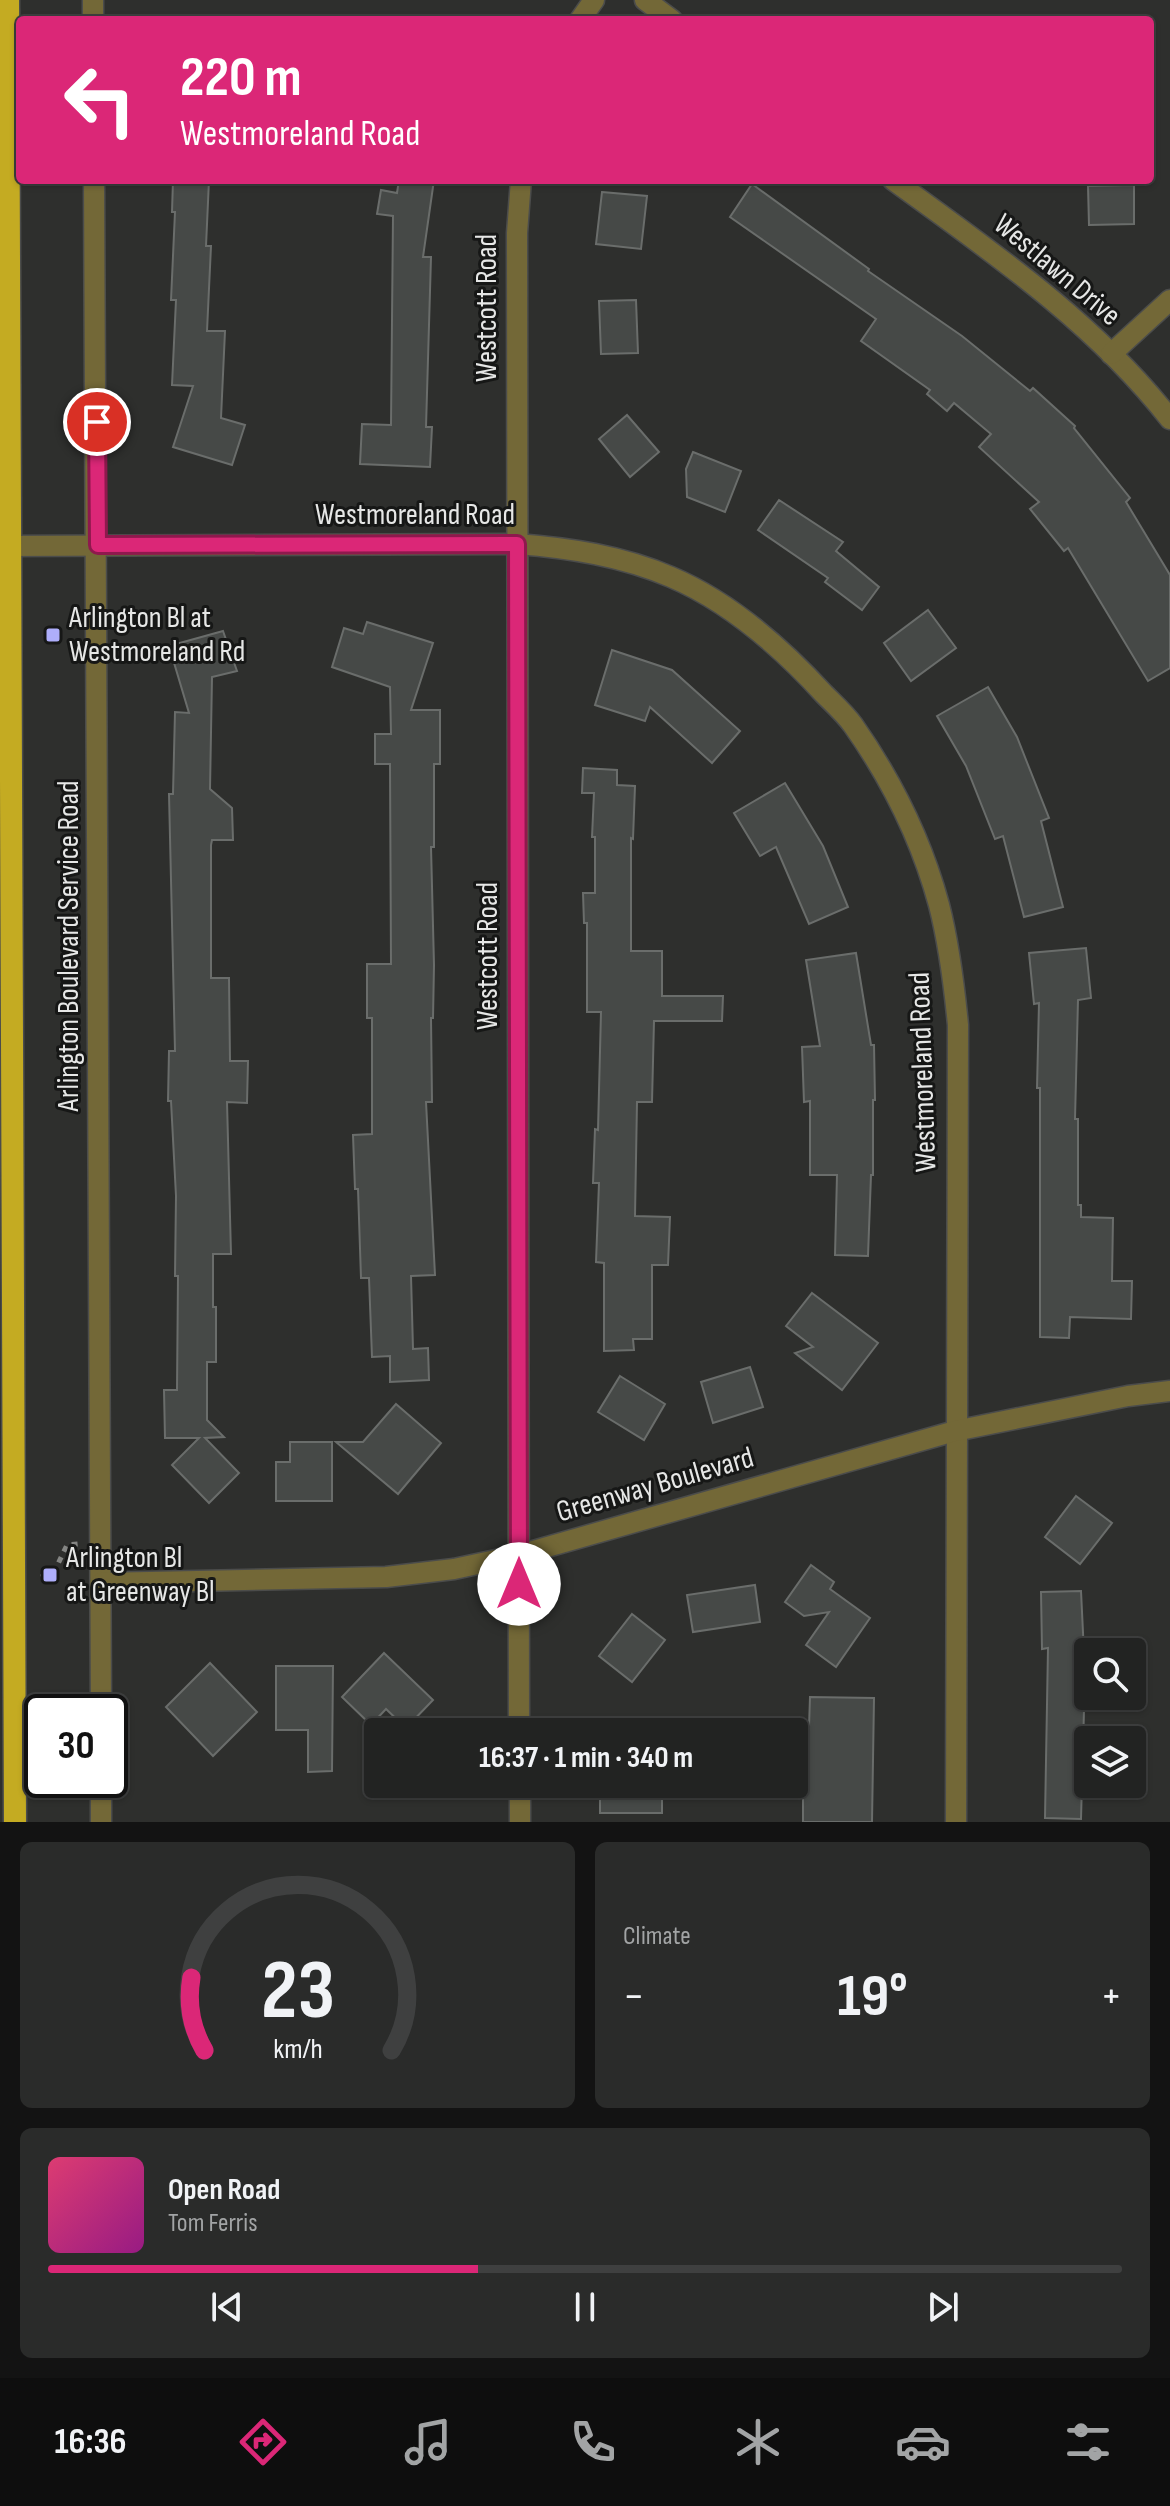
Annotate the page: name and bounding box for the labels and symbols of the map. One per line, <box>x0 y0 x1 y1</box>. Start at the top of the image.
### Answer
street label: Westlawn Drive <box>986 206 1128 334</box>
street label: Westcott Road <box>469 234 505 382</box>
pin <box>63 388 131 456</box>
street label: Westmoreland Road <box>315 497 515 533</box>
place label: Arlington Bl at Westmoreland Rd <box>68 600 245 670</box>
marker: Arlington Bl at Westmoreland Rd <box>44 626 62 644</box>
street label: Arlington Boulevard Service Road <box>51 781 87 1113</box>
street label: Westcott Road <box>470 882 506 1030</box>
street label: Westmoreland Road <box>902 971 944 1173</box>
street label: Greenway Boulevard <box>552 1440 758 1530</box>
place label: Arlington Bl at Greenway Bl <box>65 1540 215 1610</box>
position arrow <box>477 1542 561 1626</box>
marker: Arlington Bl at Greenway Bl <box>41 1566 59 1584</box>
speed limit sign: 30 <box>24 1694 128 1798</box>

